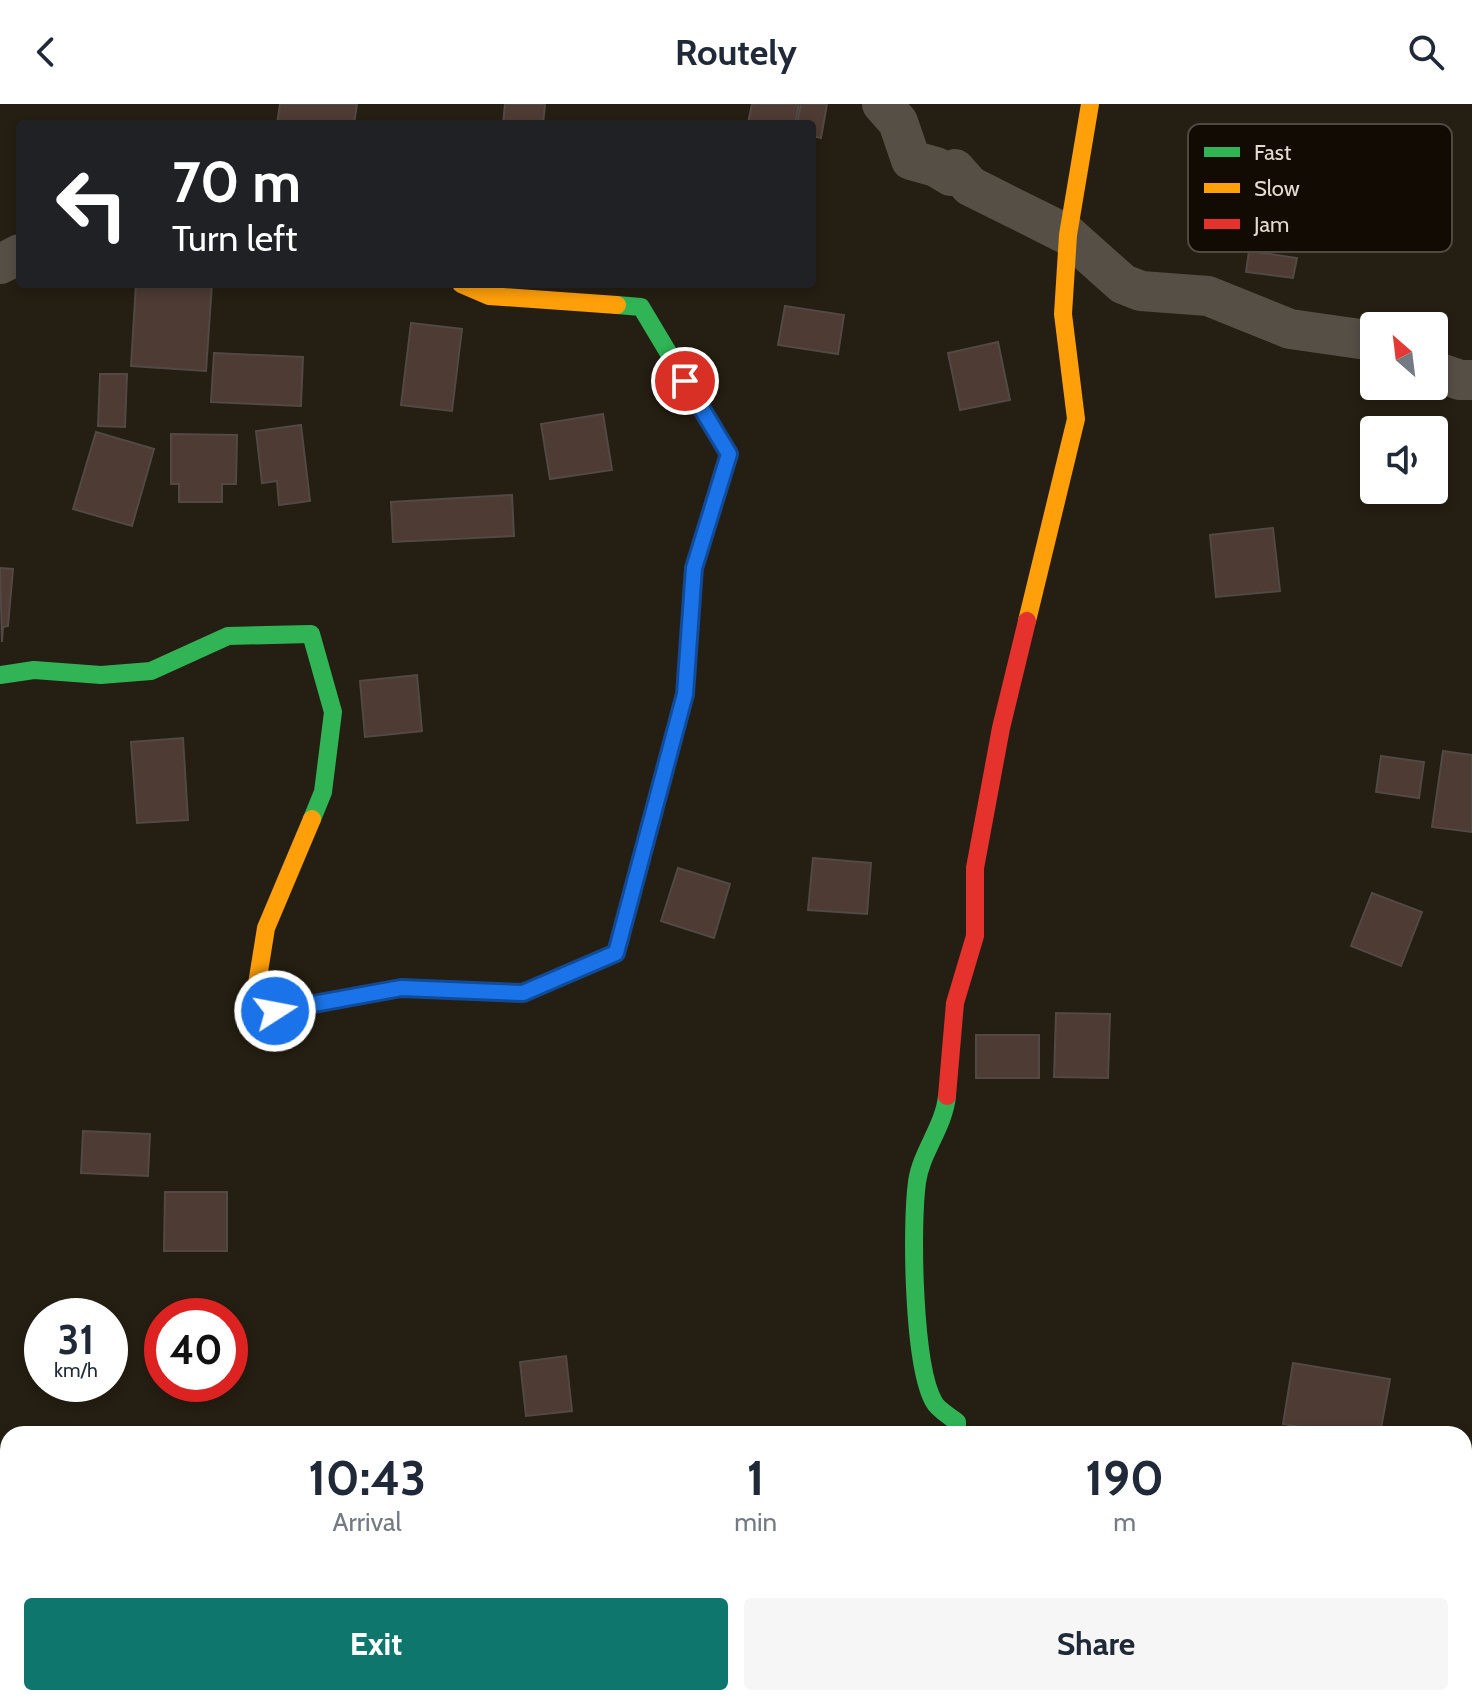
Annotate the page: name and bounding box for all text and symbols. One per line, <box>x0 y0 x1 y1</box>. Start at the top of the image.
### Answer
icon: back <box>24 30 68 74</box>
text: Routely <box>675 30 797 74</box>
icon: search <box>1404 30 1448 74</box>
legend <box>1188 124 1452 252</box>
text: Fast <box>1254 139 1292 166</box>
text: 70 m <box>172 148 301 216</box>
icon: left <box>40 152 144 256</box>
text: Slow <box>1254 175 1300 202</box>
text: Jam <box>1253 211 1289 238</box>
text: Turn left <box>172 216 297 260</box>
north arrow <box>1360 312 1448 400</box>
map controls <box>1360 312 1448 504</box>
pin <box>651 347 719 415</box>
icon: arrive <box>663 359 707 403</box>
button: sound <box>1360 416 1448 504</box>
position arrow <box>233 969 317 1053</box>
speed limit sign: 40 <box>144 1298 248 1402</box>
text: 31 <box>58 1315 94 1364</box>
text: km/h <box>54 1358 98 1382</box>
text: 10:43 <box>308 1449 426 1507</box>
text: 1 <box>747 1449 765 1507</box>
text: 190 <box>1085 1449 1164 1507</box>
text: Arrival <box>333 1506 402 1538</box>
text: min <box>734 1506 777 1538</box>
text: m <box>1113 1506 1136 1538</box>
button: Exit <box>24 1598 728 1690</box>
button: Share <box>744 1598 1448 1690</box>

